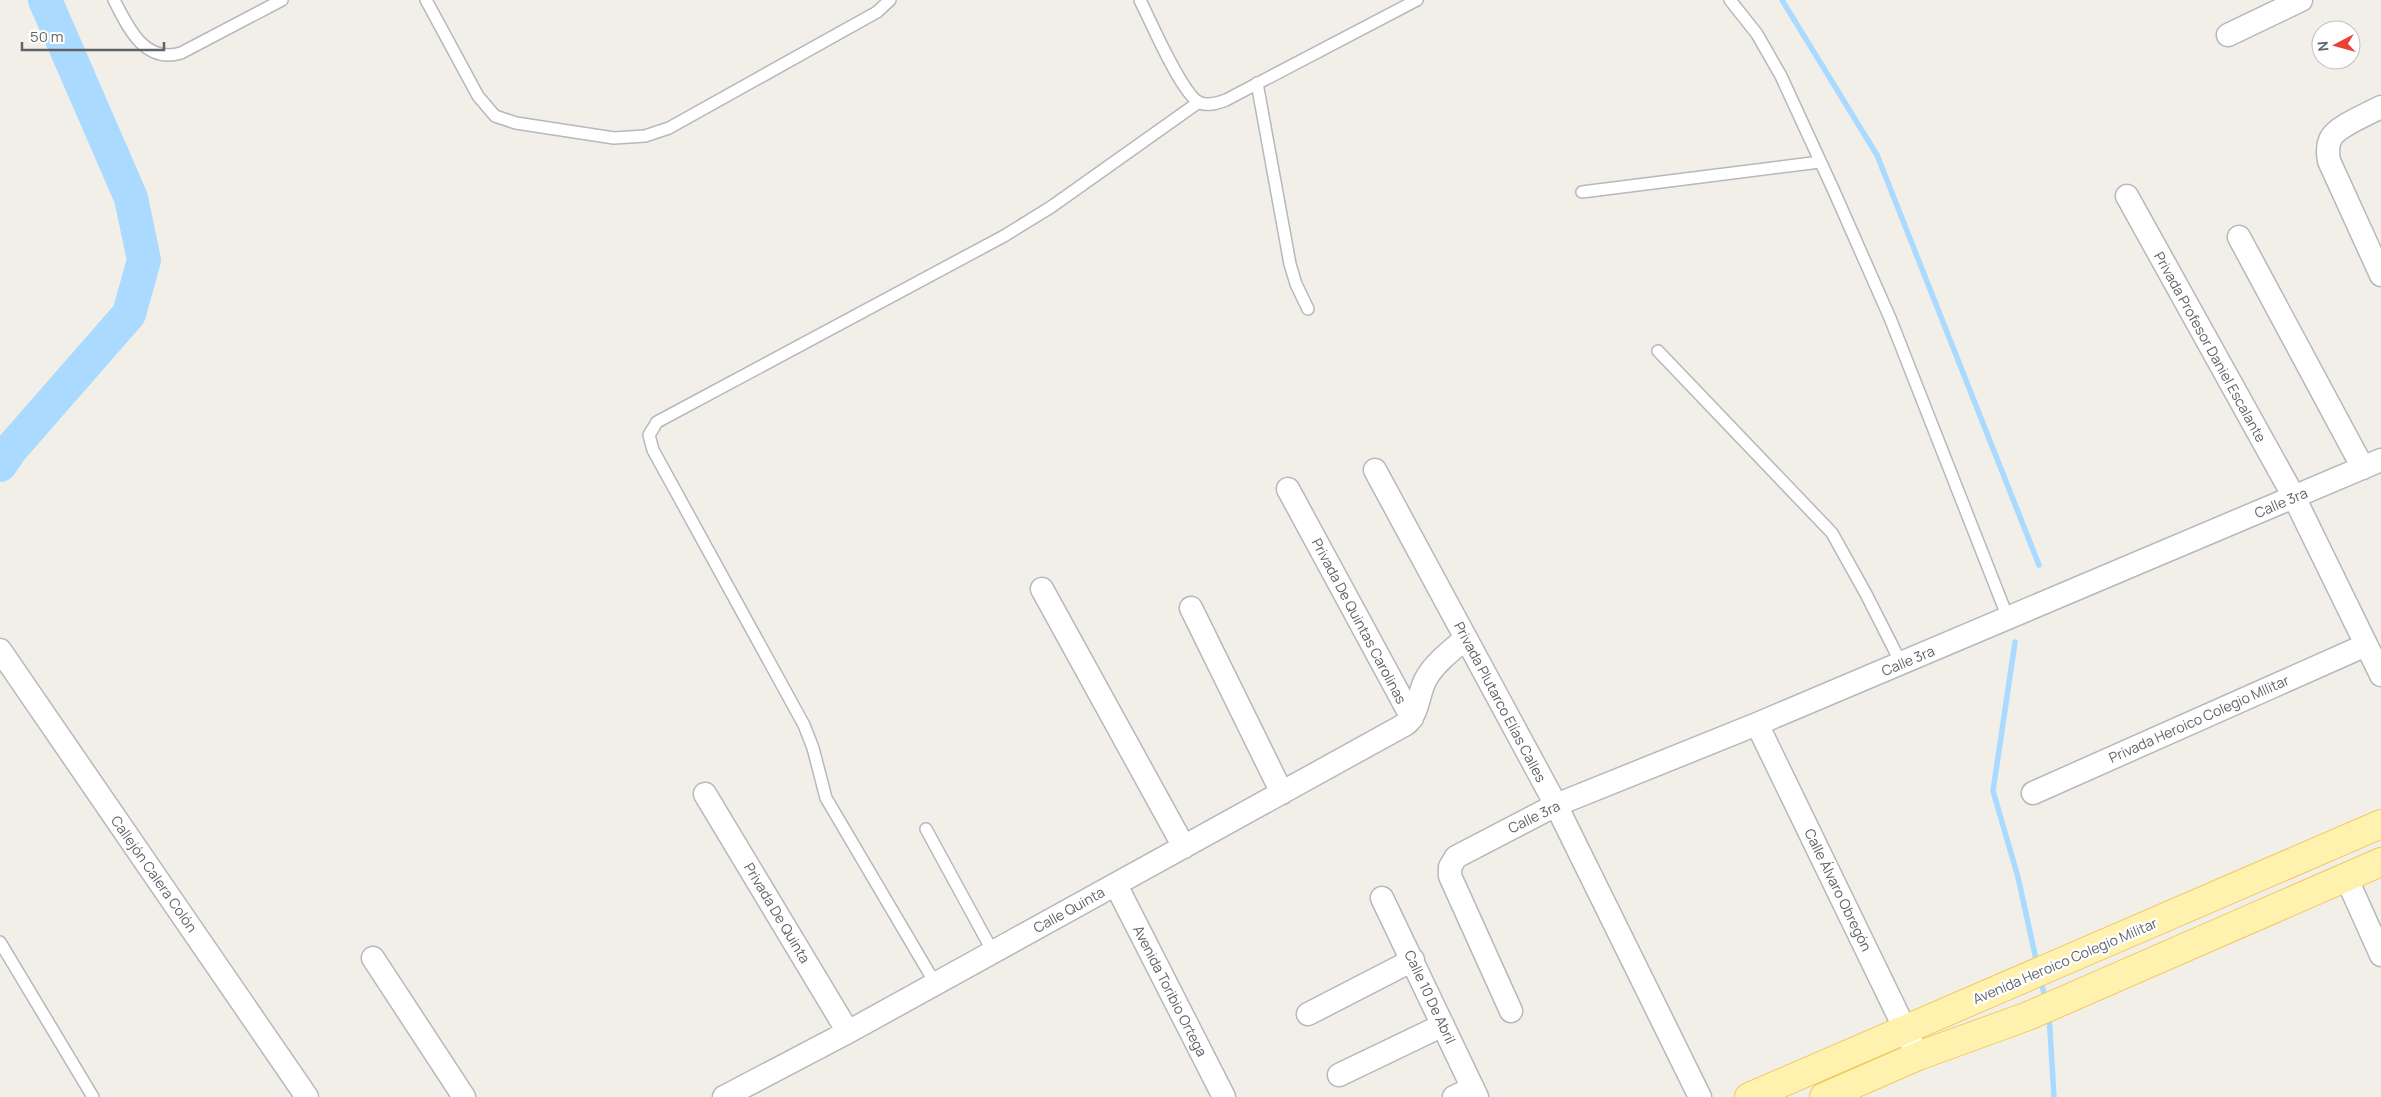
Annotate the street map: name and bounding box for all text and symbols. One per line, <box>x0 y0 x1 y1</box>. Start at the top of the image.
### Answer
scale bar <box>22 20 165 52</box>
north arrow <box>2311 20 2361 70</box>
text: 50 m <box>30 26 64 47</box>
text: N <box>2313 40 2333 52</box>
street label: Privada Profesor Daniel Escalante <box>2150 248 2271 445</box>
street label: Calle 3ra <box>2251 483 2310 522</box>
street label: Privada De Quintas Carolinas <box>1308 535 1411 707</box>
street label: Privada Plutarco Elías Calles <box>1450 618 1551 785</box>
street label: Calle 3ra <box>1878 641 1937 680</box>
street label: Privada Heroico Colegio MIlitar <box>2106 670 2292 767</box>
street label: Calle 3ra <box>1505 796 1563 837</box>
street label: Callejón Calera Colón <box>107 812 202 936</box>
street label: Calle Álvaro Obregón <box>1800 825 1876 954</box>
street label: Privada De Quinta <box>740 859 815 966</box>
street label: Calle Quinta <box>1030 882 1108 937</box>
street label: Avenida Heroico Colegio Militar <box>1970 913 2160 1008</box>
street label: Avenida Toribio Ortega <box>1129 922 1212 1060</box>
street label: Calle 10 De Abril <box>1400 947 1460 1047</box>

